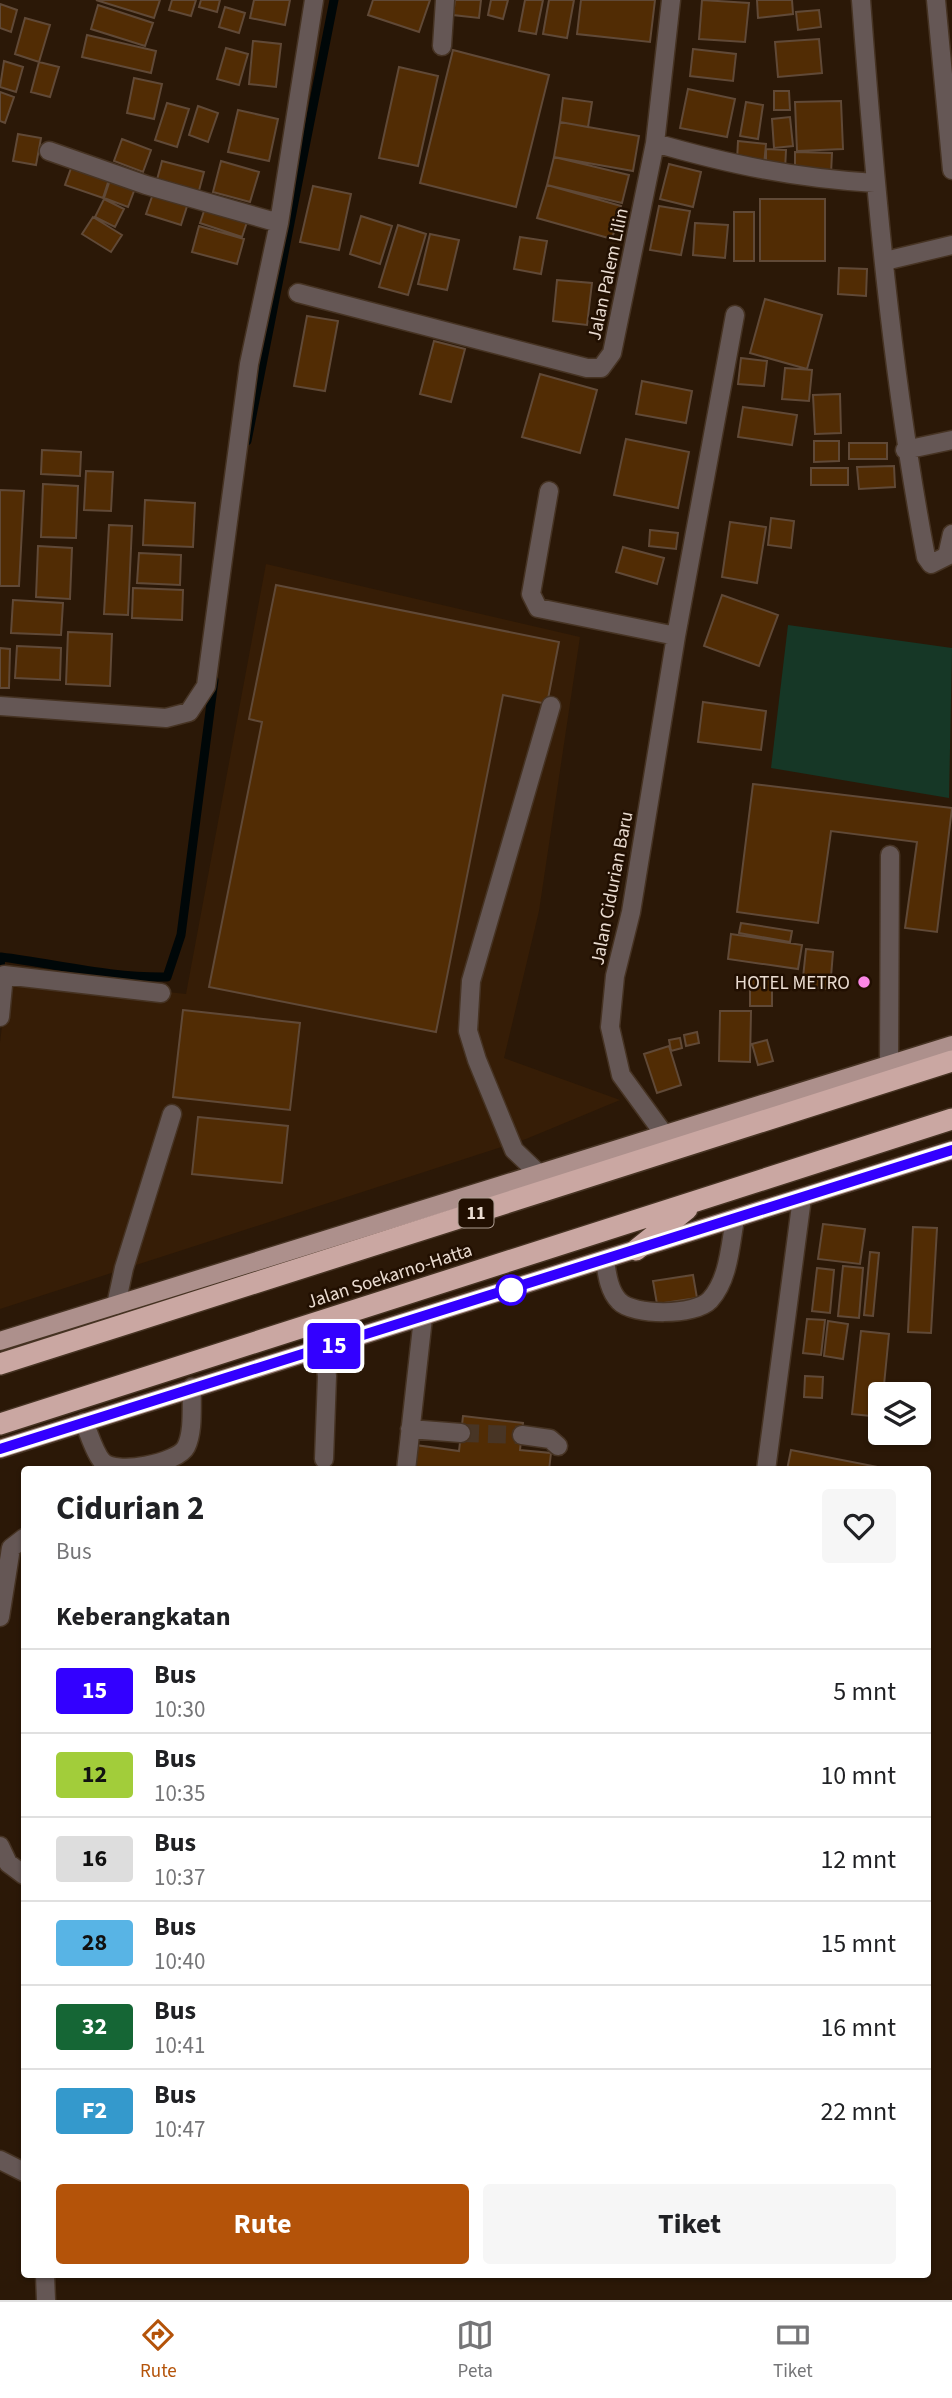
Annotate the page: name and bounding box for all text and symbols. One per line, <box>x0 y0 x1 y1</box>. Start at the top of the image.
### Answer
street label: Jalan Palem Lilin <box>581 206 636 343</box>
street label: Jalan Cidurian Baru <box>584 809 641 968</box>
place label: HOTEL METRO <box>735 970 850 997</box>
marker: HOTEL METRO <box>856 974 872 990</box>
road number: 11 <box>458 1198 494 1228</box>
street label: Jalan Soekarno-Hatta <box>303 1237 476 1316</box>
unlabelled marker <box>496 1275 526 1305</box>
line badge: 15 <box>302 1323 366 1369</box>
text: 15 <box>321 1328 347 1363</box>
map controls <box>868 1382 931 1445</box>
button: layers <box>868 1382 931 1445</box>
text: Cidurian 2 <box>56 1485 205 1532</box>
button: heart <box>822 1489 896 1563</box>
text: Bus <box>56 1535 92 1568</box>
text: Keberangkatan <box>56 1598 231 1635</box>
text: Bus <box>154 1656 196 1693</box>
text: 15 <box>82 1673 107 1708</box>
text: 5 mnt <box>833 1673 896 1710</box>
text: 10:30 <box>154 1693 205 1726</box>
text: Bus <box>154 1740 196 1777</box>
text: 12 <box>82 1757 107 1792</box>
text: 10 mnt <box>820 1757 896 1794</box>
text: 10:35 <box>154 1777 205 1810</box>
text: Bus <box>154 1824 196 1861</box>
text: 16 <box>82 1841 107 1876</box>
text: 12 mnt <box>820 1841 896 1878</box>
text: 10:37 <box>154 1861 205 1894</box>
text: Bus <box>154 1908 196 1945</box>
text: 28 <box>82 1925 107 1960</box>
text: 15 mnt <box>820 1925 896 1962</box>
text: 10:40 <box>154 1945 205 1978</box>
text: Bus <box>154 1992 196 2029</box>
text: 32 <box>82 2009 107 2044</box>
text: 16 mnt <box>820 2009 896 2046</box>
text: 10:41 <box>154 2029 205 2062</box>
text: Bus <box>154 2076 196 2113</box>
text: F2 <box>82 2093 107 2128</box>
text: 22 mnt <box>820 2093 896 2130</box>
text: 10:47 <box>154 2113 205 2146</box>
button: Rute <box>56 2184 469 2264</box>
button: Tiket <box>483 2184 896 2264</box>
tab: Rute <box>139 2316 177 2385</box>
tab: Peta <box>456 2316 494 2385</box>
tab: Tiket <box>773 2316 813 2385</box>

